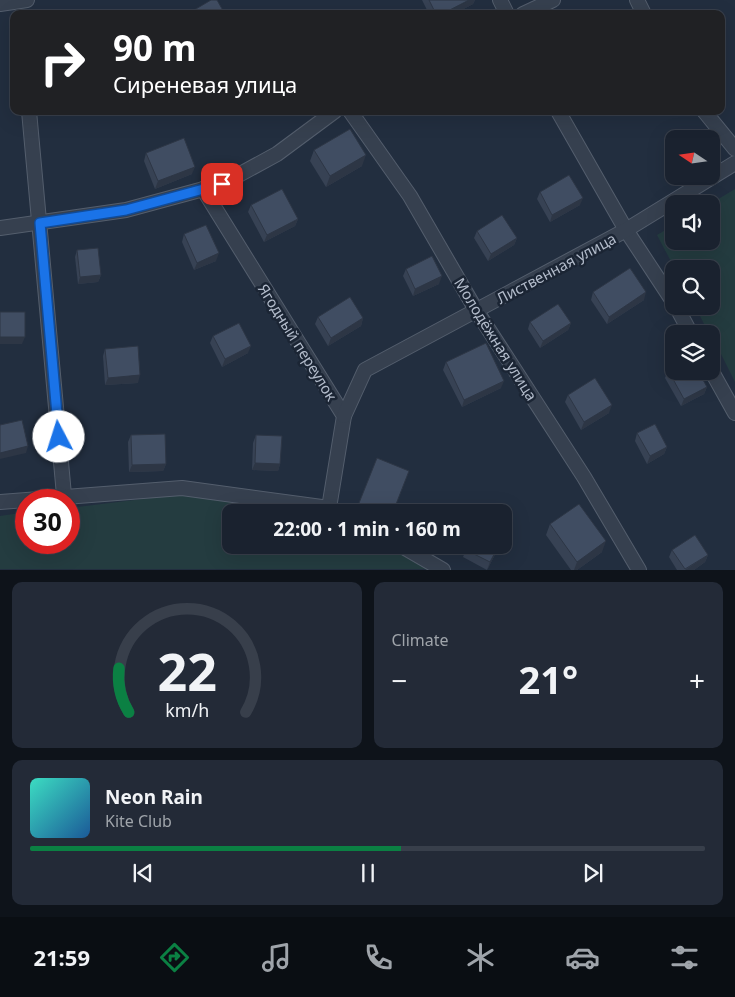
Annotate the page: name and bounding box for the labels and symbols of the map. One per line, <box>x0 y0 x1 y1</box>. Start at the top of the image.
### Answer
north arrow <box>665 130 720 185</box>
pin <box>201 163 243 205</box>
street label: Лиственная улица <box>493 228 619 308</box>
street label: Молодёжная улица <box>450 274 542 404</box>
street label: Ягодный переулок <box>254 280 342 404</box>
position arrow <box>32 410 84 462</box>
speed limit sign: 30 <box>15 489 80 554</box>

